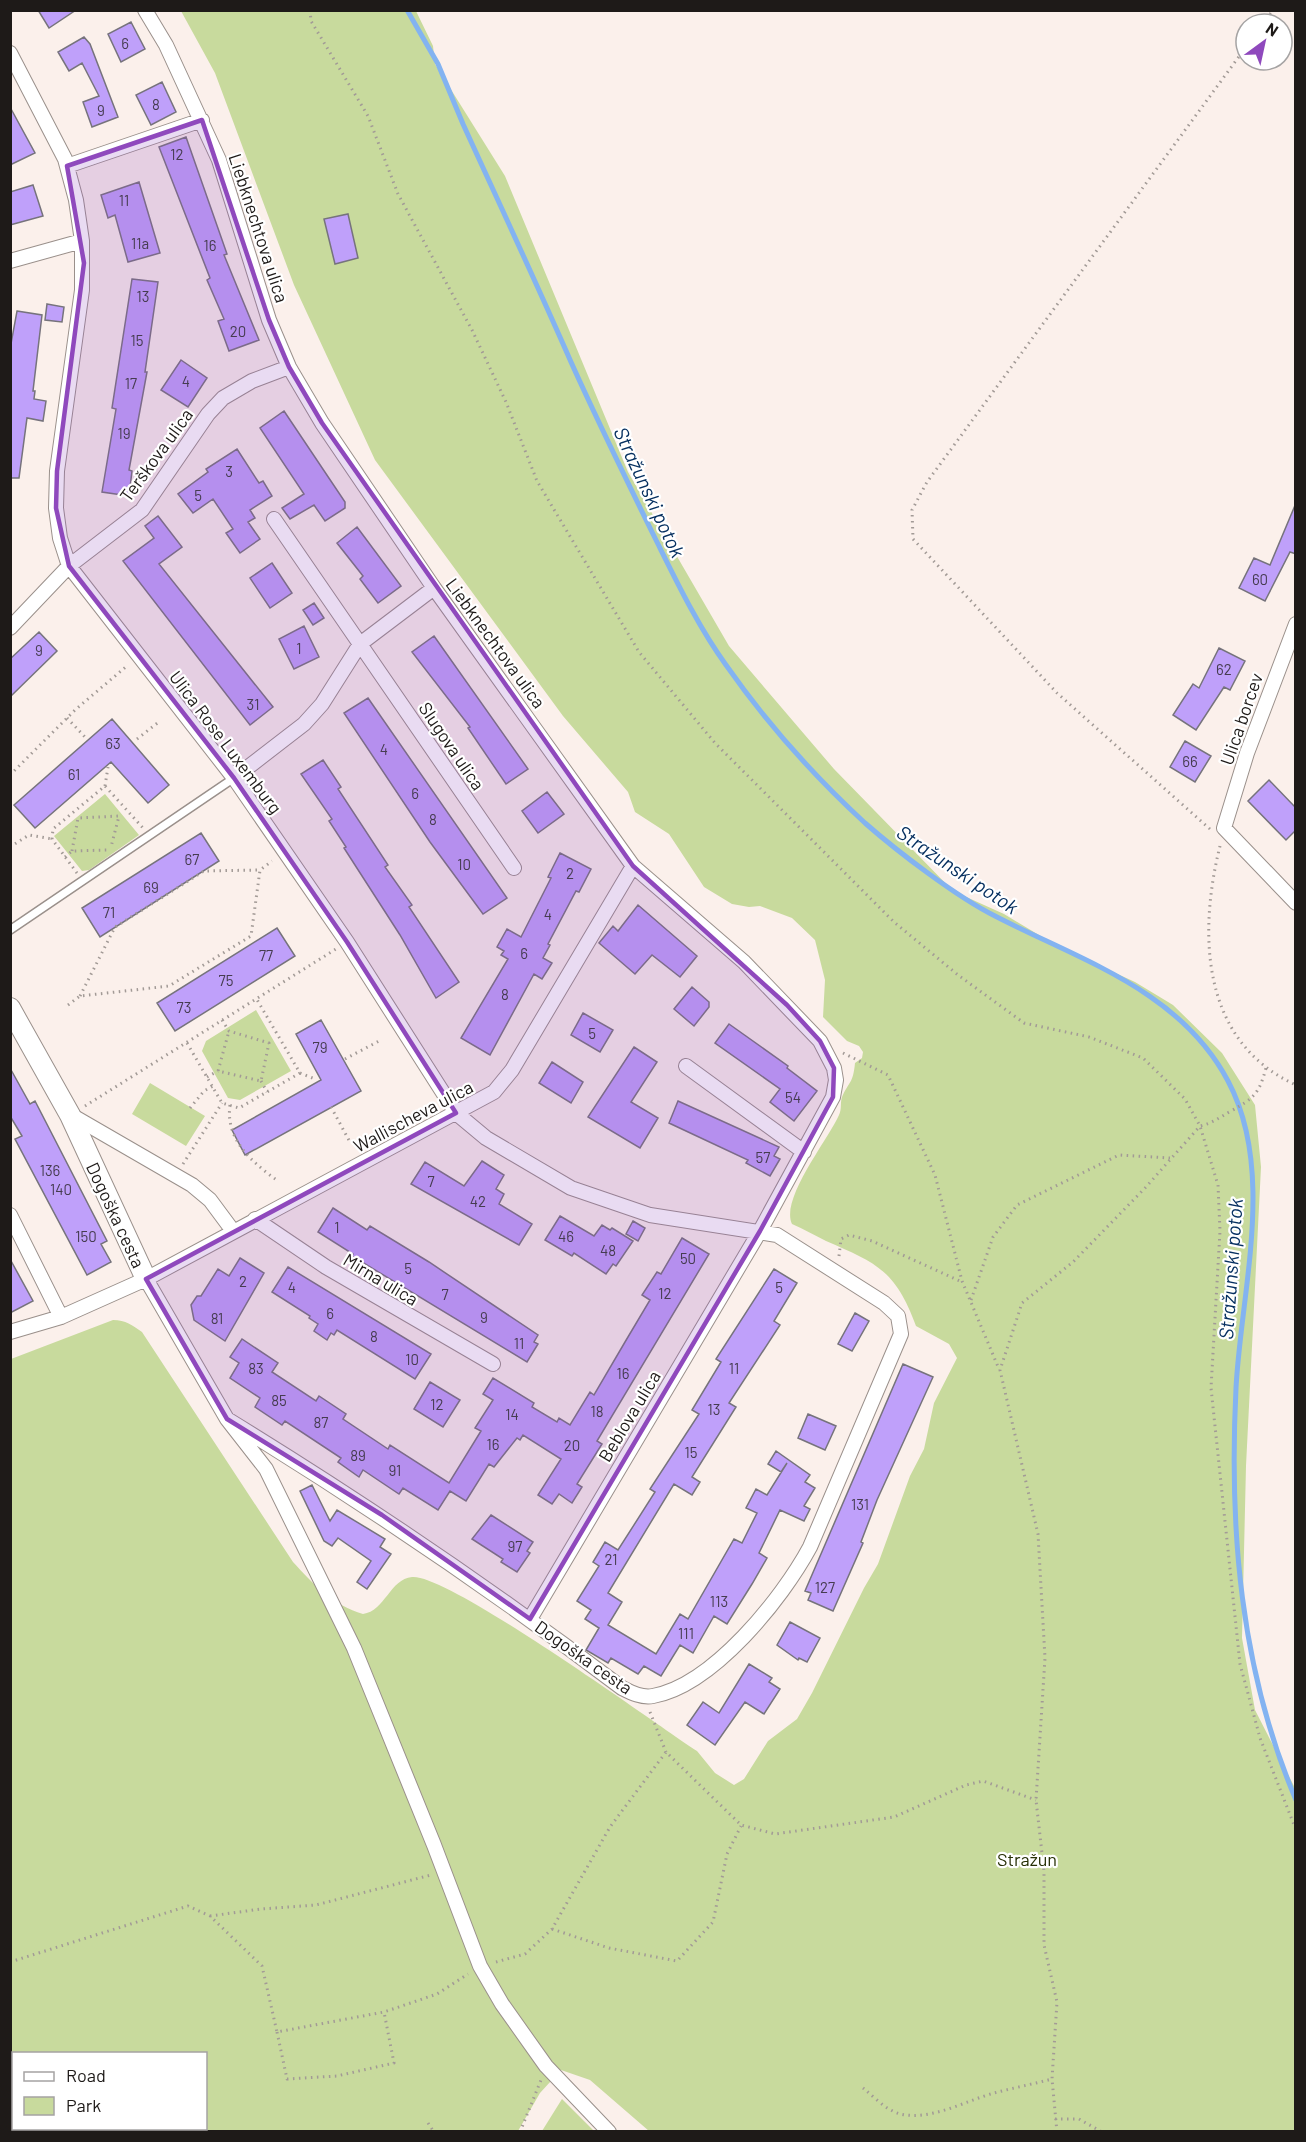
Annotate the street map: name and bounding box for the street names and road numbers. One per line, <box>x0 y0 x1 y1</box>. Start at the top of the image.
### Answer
street label: Liebknechtova ulica <box>225 151 293 305</box>
street label: Terškova ulica <box>115 404 197 506</box>
street label: Liebknechtova ulica <box>441 574 551 712</box>
street label: Ulica Rose Luxemburg <box>165 666 287 818</box>
street label: Ulica borcev <box>1215 670 1267 768</box>
street label: Slugova ulica <box>415 698 489 794</box>
street label: Wallischeva ulica <box>350 1075 476 1157</box>
street label: Dogoška cesta <box>82 1159 150 1271</box>
street label: Mirna ulica <box>340 1248 422 1310</box>
street label: Beblova ulica <box>593 1366 665 1466</box>
street label: Dogoška cesta <box>531 1615 637 1699</box>

